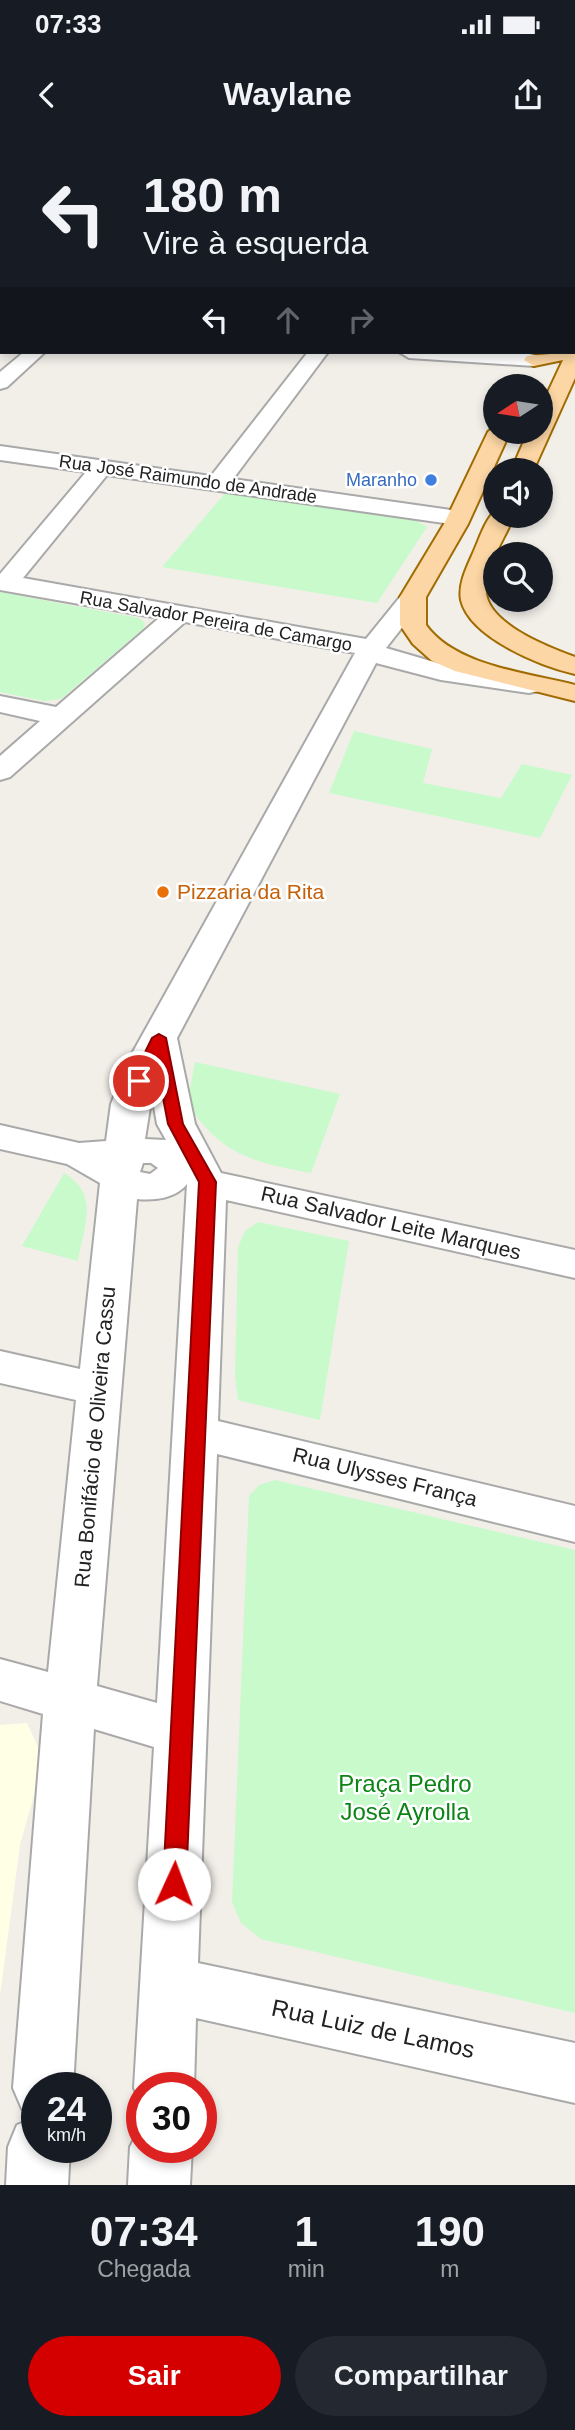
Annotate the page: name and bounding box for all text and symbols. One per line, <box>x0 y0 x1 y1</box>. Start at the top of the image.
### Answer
text: 07:33 <box>35 9 102 39</box>
icon: back <box>28 76 66 114</box>
text: Waylane <box>223 76 352 112</box>
icon: share <box>509 76 547 114</box>
icon: left <box>28 168 119 259</box>
text: 180 m <box>143 168 282 222</box>
text: Vire à esquerda <box>143 225 368 261</box>
icon: left <box>196 301 234 339</box>
icon: ahead <box>269 301 307 339</box>
icon: right <box>342 301 380 339</box>
north arrow <box>483 374 553 444</box>
map controls <box>483 374 553 612</box>
street label: Rua José Raimundo de Andrade <box>58 451 318 507</box>
button: sound <box>483 458 553 528</box>
place label: Maranho <box>346 470 417 490</box>
marker: Maranho <box>423 472 439 488</box>
button: search <box>483 542 553 612</box>
street label: Rua Salvador Pereira de Camargo <box>78 587 354 655</box>
place label: Pizzaria da Rita <box>177 880 324 903</box>
marker: Pizzaria da Rita <box>155 884 171 900</box>
pin <box>109 1051 169 1111</box>
icon: arrive <box>120 1062 158 1100</box>
street label: Rua Salvador Leite Marques <box>259 1181 523 1264</box>
street label: Rua Bonifácio de Oliveira Cassu <box>70 1285 119 1589</box>
street label: Rua Ulysses França <box>291 1442 480 1511</box>
park label: Praça Pedro José Ayrolla <box>338 1770 472 1825</box>
position arrow <box>137 1847 211 1921</box>
street label: Rua Luiz de Lamos <box>269 1994 477 2063</box>
speed limit sign: 30 <box>126 2072 217 2163</box>
text: 24 <box>47 2089 86 2128</box>
text: km/h <box>47 2125 86 2145</box>
text: 07:34 <box>90 2208 198 2255</box>
text: 1 <box>294 2208 318 2255</box>
text: 190 <box>415 2208 485 2255</box>
text: Chegada <box>97 2256 191 2282</box>
text: min <box>288 2256 325 2282</box>
text: m <box>440 2256 459 2282</box>
button: Sair <box>28 2336 281 2416</box>
button: Compartilhar <box>295 2336 547 2416</box>

